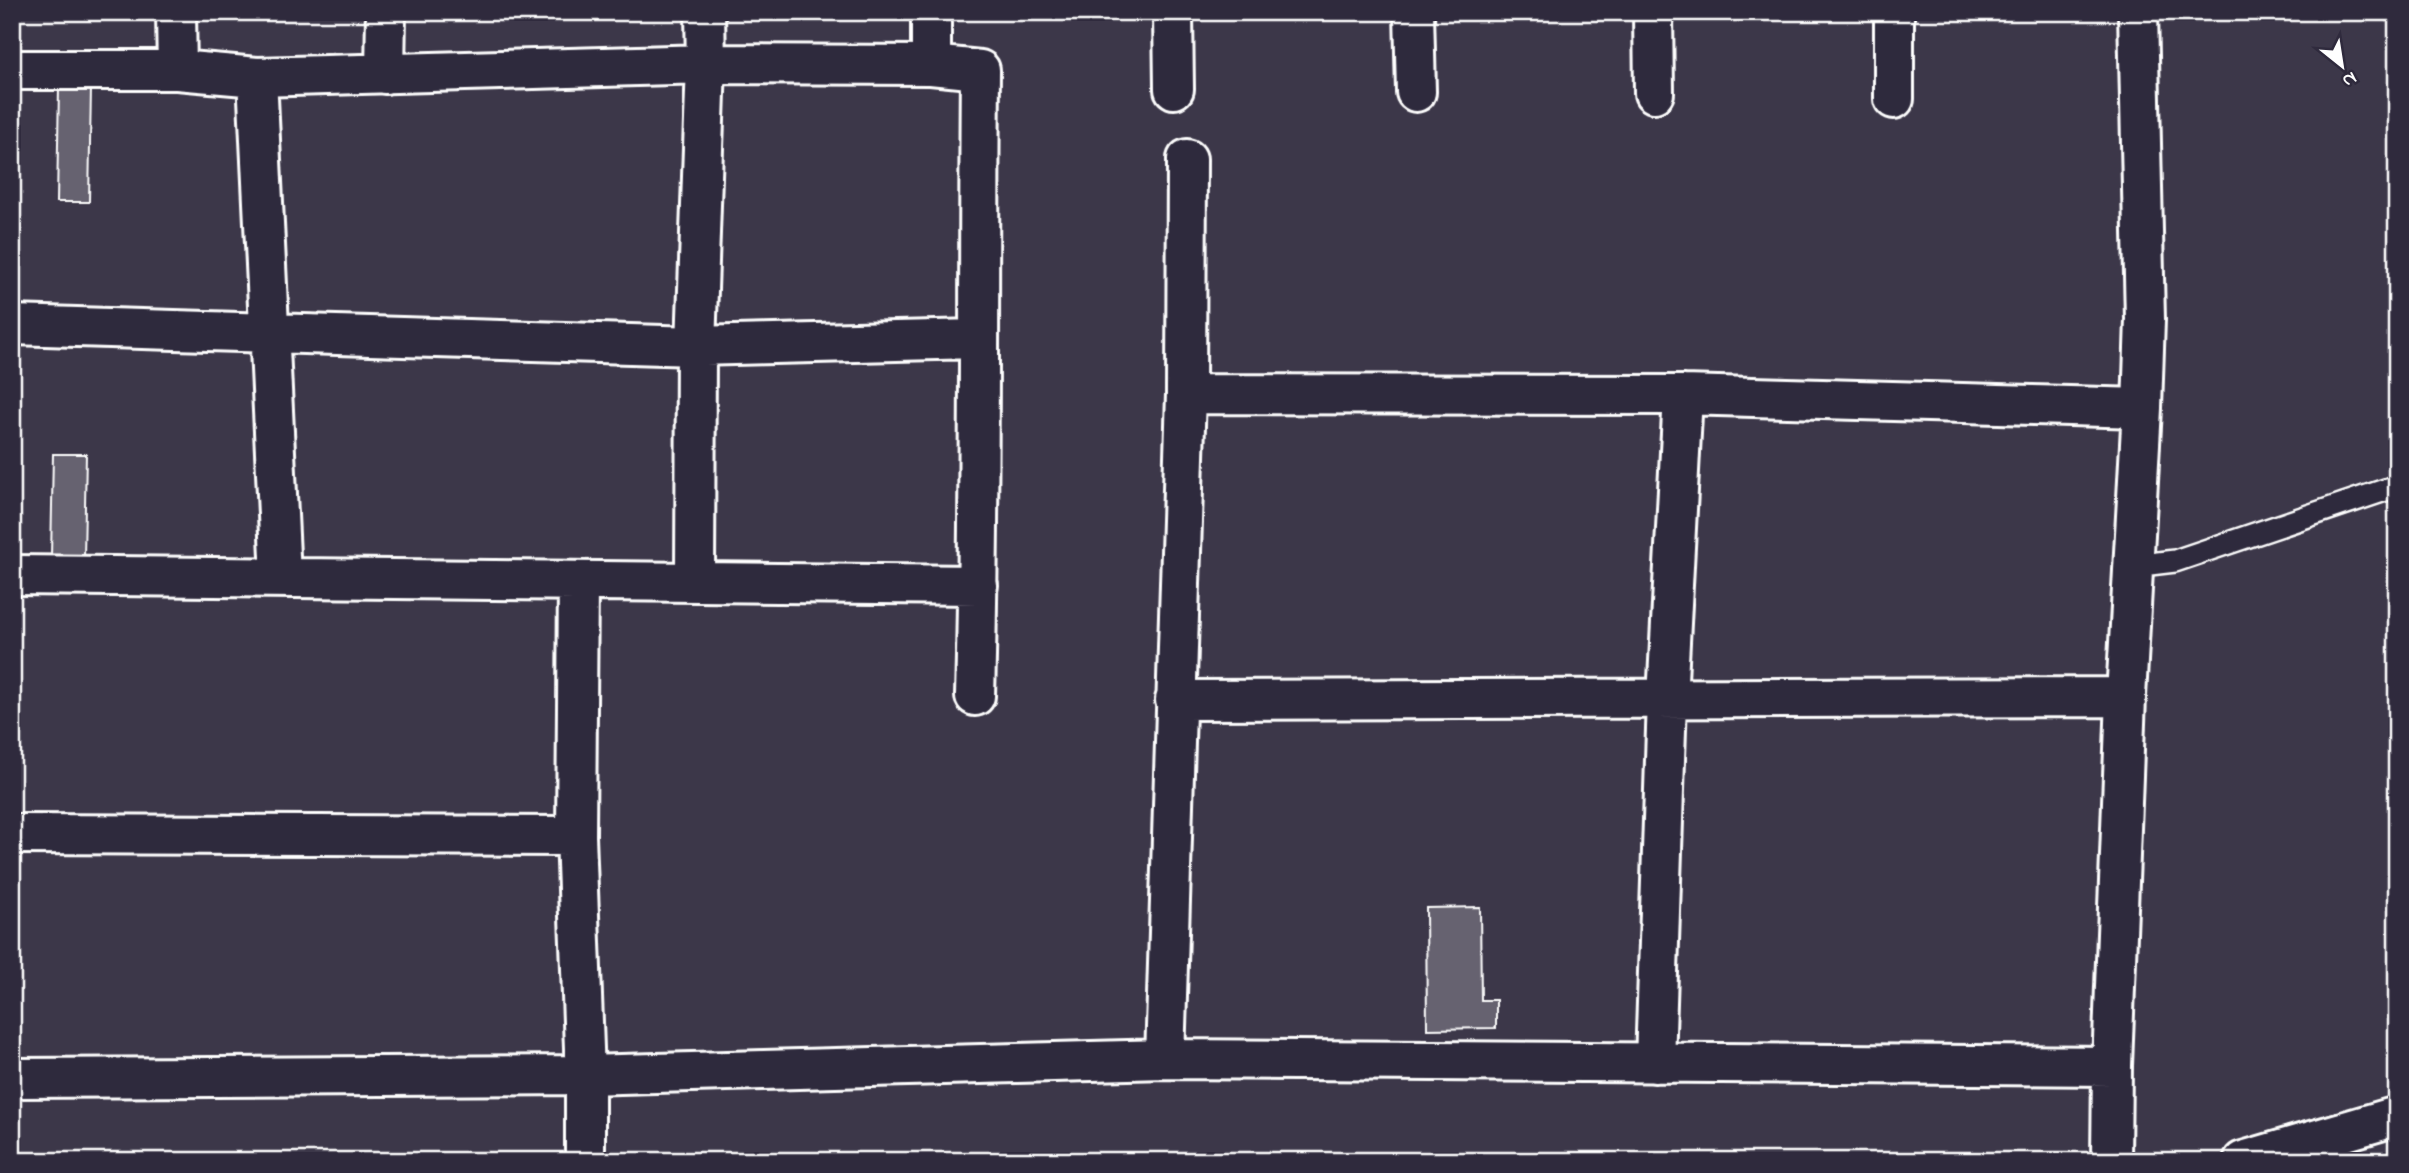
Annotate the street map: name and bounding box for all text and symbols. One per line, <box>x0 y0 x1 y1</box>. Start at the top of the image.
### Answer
north arrow <box>2308 32 2378 102</box>
text: N <box>2337 64 2362 94</box>

